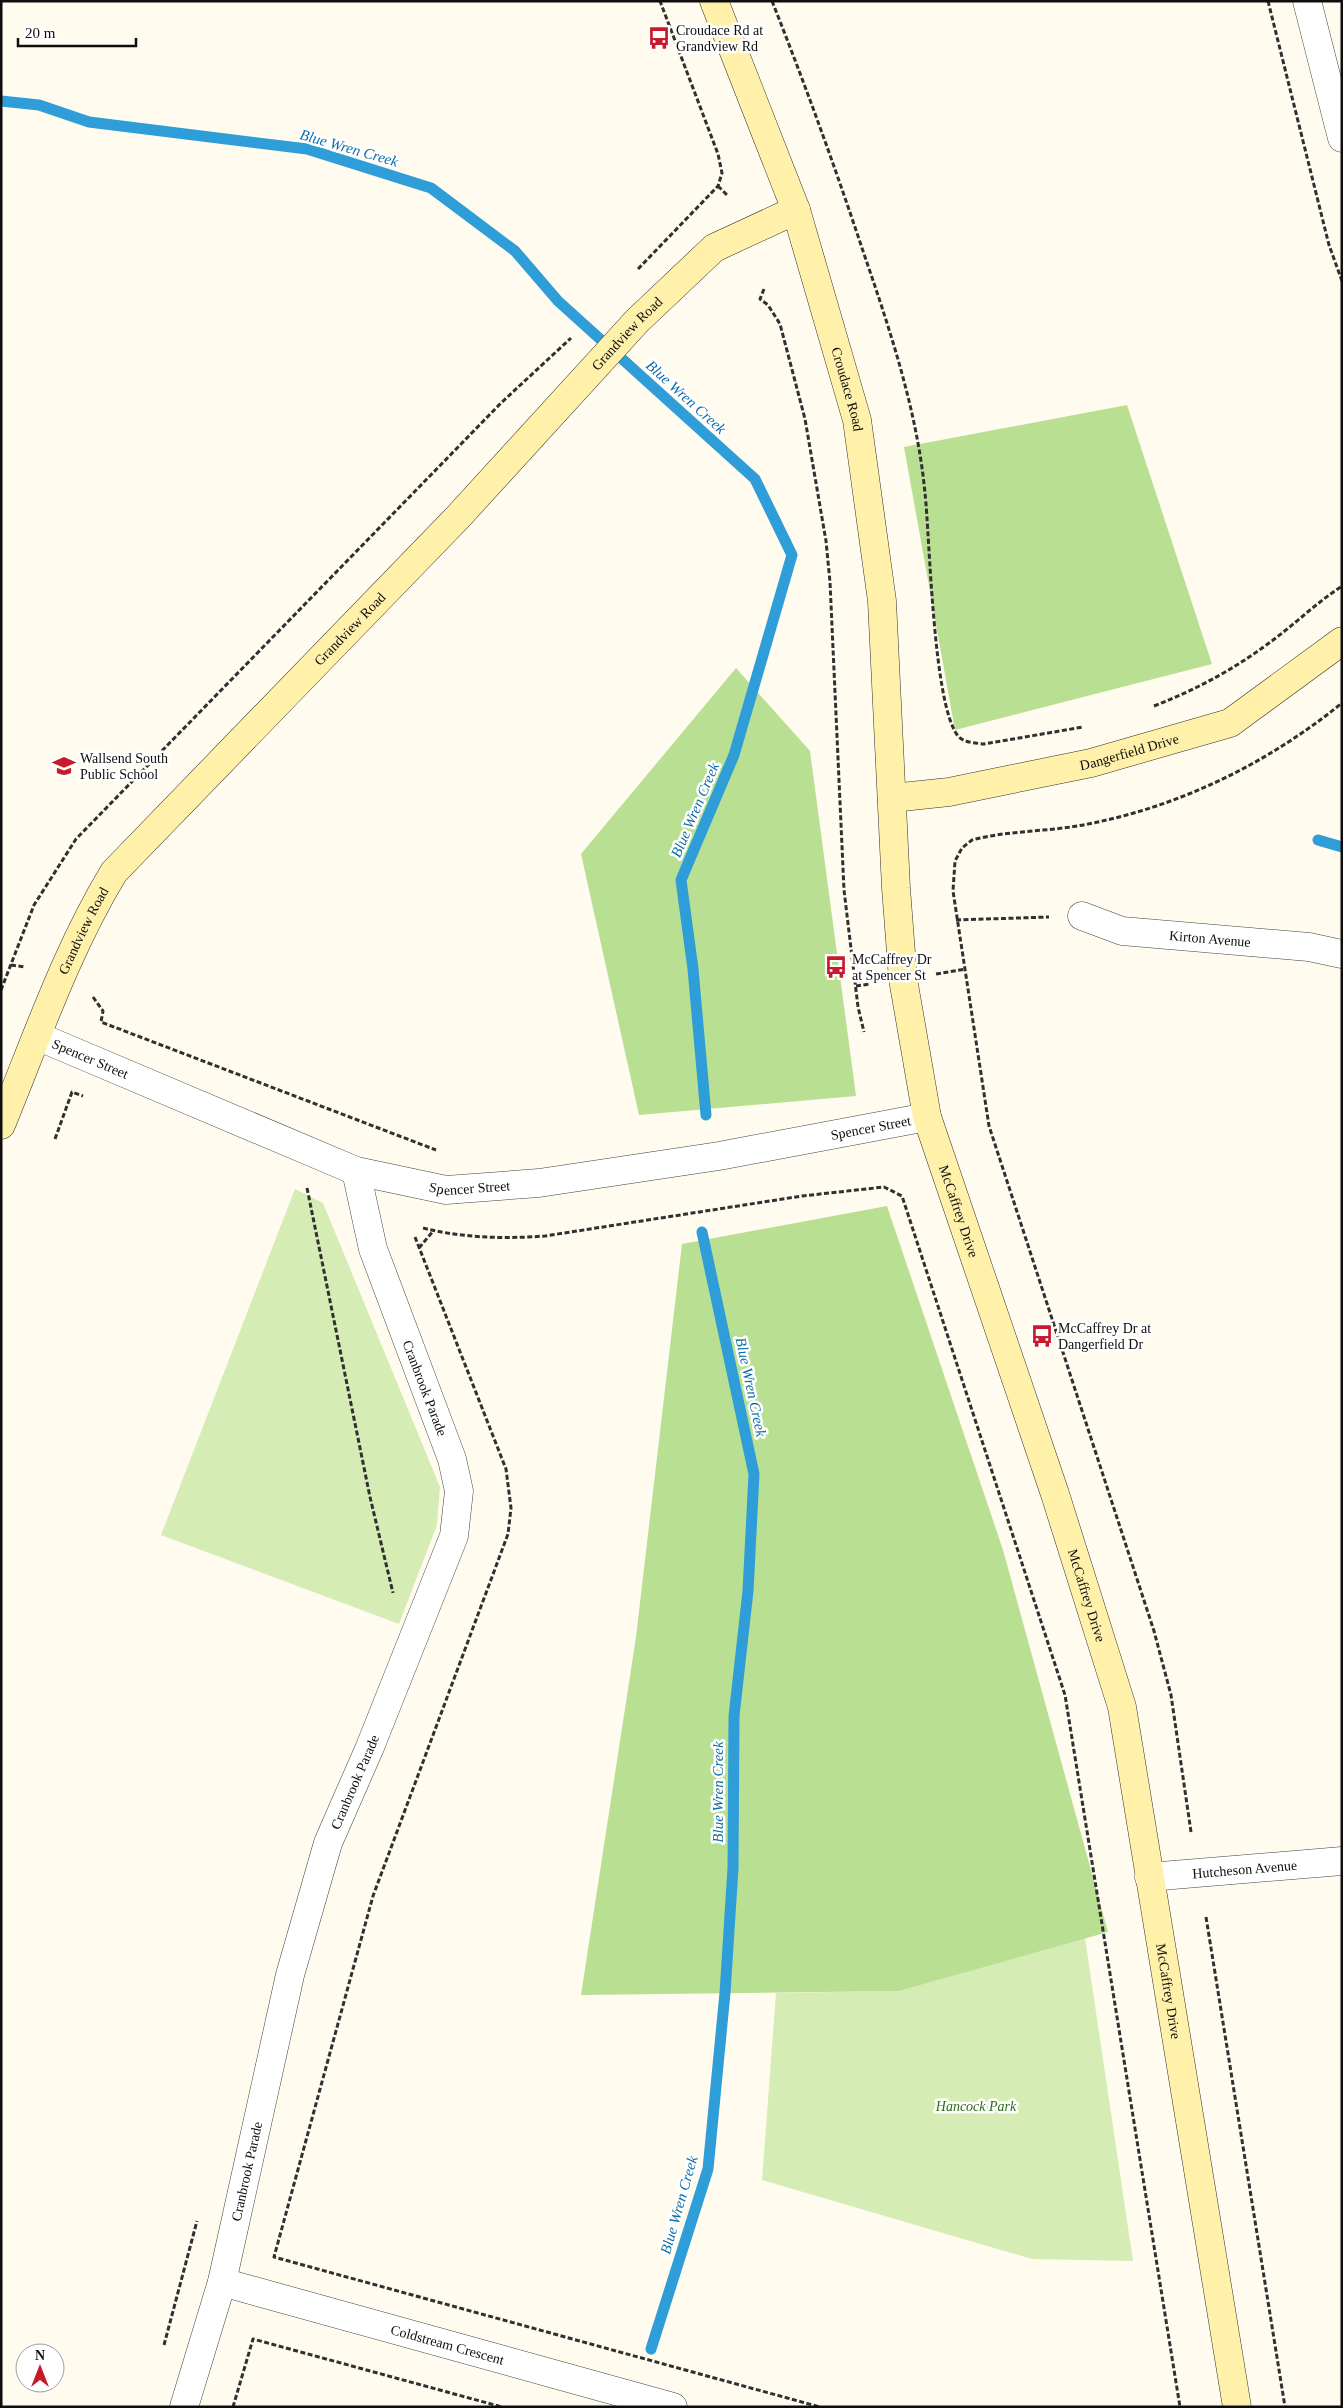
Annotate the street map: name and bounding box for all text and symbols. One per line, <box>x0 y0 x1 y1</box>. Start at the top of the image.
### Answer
scale bar <box>18 15 135 47</box>
place label: Croudace Rd at Grandview Rd <box>676 23 763 54</box>
text: 20 m <box>25 25 56 41</box>
bus stop icon: Croudace Rd at Grandview Rd <box>646 25 672 51</box>
water label: Blue Wren Creek <box>298 126 400 170</box>
street label: Grandview Road <box>589 294 665 374</box>
street label: Croudace Road <box>828 345 865 432</box>
water label: Blue Wren Creek <box>643 357 729 437</box>
street label: Grandview Road <box>311 590 389 669</box>
street label: Dangerfield Drive <box>1078 731 1181 773</box>
place label: Wallsend South Public School <box>80 751 168 782</box>
school or university icon: Wallsend South Public School <box>51 753 77 779</box>
water label: Blue Wren Creek <box>668 760 722 860</box>
street label: Grandview Road <box>56 885 111 977</box>
street label: Kirton Avenue <box>1169 928 1251 950</box>
place label: McCaffrey Dr at Spencer St <box>852 952 932 983</box>
bus stop icon: McCaffrey Dr at Spencer St <box>823 954 849 980</box>
street label: Spencer Street <box>50 1036 131 1082</box>
street label: Spencer Street <box>829 1113 912 1143</box>
street label: McCaffrey Drive <box>936 1163 981 1259</box>
street label: Spencer Street <box>428 1178 511 1198</box>
place label: McCaffrey Dr at Dangerfield Dr <box>1058 1321 1151 1352</box>
bus stop icon: McCaffrey Dr at Dangerfield Dr <box>1029 1323 1055 1349</box>
water label: Blue Wren Creek <box>733 1336 769 1439</box>
street label: Cranbrook Parade <box>399 1338 450 1438</box>
street label: McCaffrey Drive <box>1065 1547 1108 1644</box>
street label: Cranbrook Parade <box>328 1733 382 1832</box>
water label: Blue Wren Creek <box>710 1741 726 1843</box>
street label: Hutcheson Avenue <box>1192 1858 1298 1881</box>
street label: McCaffrey Drive <box>1153 1942 1183 2040</box>
park label: Hancock Park <box>935 2099 1017 2114</box>
street label: Cranbrook Parade <box>229 2120 265 2223</box>
water label: Blue Wren Creek <box>657 2154 701 2256</box>
street label: Coldstream Crescent <box>389 2322 506 2368</box>
north arrow <box>15 2343 65 2393</box>
text: N <box>35 2348 45 2363</box>

